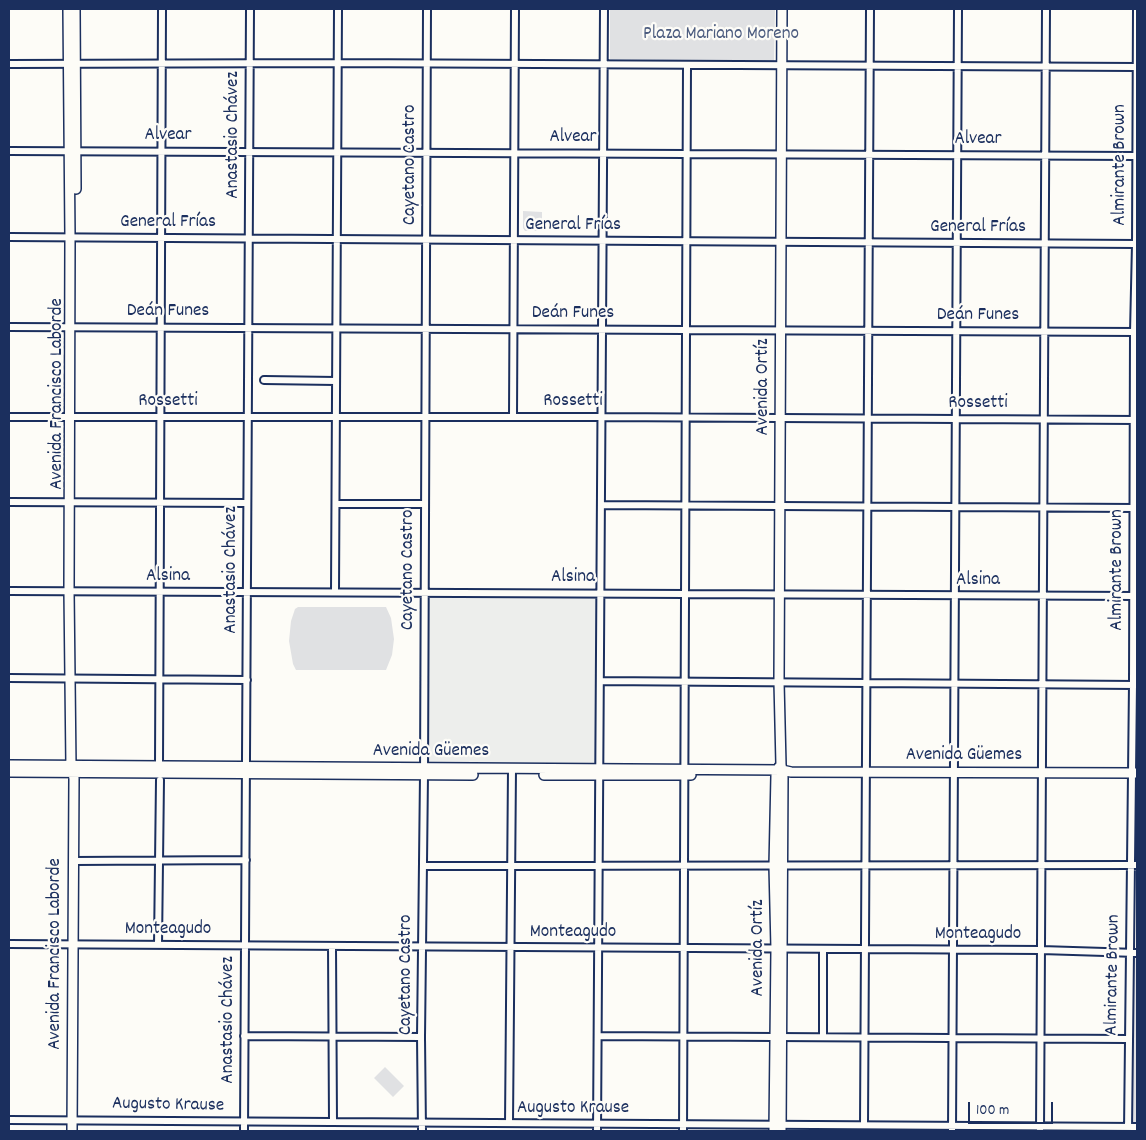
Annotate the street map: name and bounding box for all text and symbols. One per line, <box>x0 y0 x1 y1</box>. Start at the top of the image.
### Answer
park label: Plaza Mariano Moreno <box>643 24 799 46</box>
street label: Anastasio Chávez <box>223 71 245 199</box>
street label: Almirante Brown <box>1110 104 1132 226</box>
street label: Cayetano Castro <box>400 105 422 225</box>
street label: Alvear <box>144 125 192 147</box>
street label: Alvear <box>549 127 597 149</box>
street label: Alvear <box>954 129 1002 151</box>
street label: General Frías <box>120 212 216 234</box>
street label: General Frías <box>525 215 621 237</box>
street label: General Frías <box>930 217 1026 239</box>
street label: Avenida Francisco Laborde <box>47 298 69 490</box>
street label: Deán Funes <box>127 301 209 323</box>
street label: Deán Funes <box>532 303 614 325</box>
street label: Deán Funes <box>937 305 1019 327</box>
street label: Avenida Ortíz <box>753 339 775 435</box>
street label: Rossetti <box>138 391 198 413</box>
street label: Rossetti <box>543 391 603 413</box>
street label: Rossetti <box>948 393 1008 415</box>
street label: Anastasio Chávez <box>221 506 243 634</box>
street label: Almirante Brown <box>1107 509 1129 631</box>
street label: Cayetano Castro <box>398 510 420 630</box>
street label: Alsina <box>146 566 190 588</box>
street label: Alsina <box>551 567 595 589</box>
street label: Alsina <box>956 570 1000 592</box>
street label: Avenida Güemes <box>373 741 489 763</box>
street label: Avenida Güemes <box>906 745 1022 767</box>
street label: Avenida Francisco Laborde <box>45 858 67 1050</box>
street label: Avenida Ortíz <box>748 900 770 996</box>
street label: Almirante Brown <box>1102 914 1126 1036</box>
street label: Cayetano Castro <box>396 915 418 1035</box>
street label: Monteagudo <box>125 919 211 941</box>
street label: Monteagudo <box>530 922 616 944</box>
street label: Monteagudo <box>935 924 1021 946</box>
street label: Anastasio Chávez <box>218 956 240 1084</box>
scale bar <box>971 1092 1056 1124</box>
street label: Augusto Krause <box>112 1094 224 1118</box>
street label: Augusto Krause <box>517 1098 629 1120</box>
text: 100 m <box>976 1100 1009 1122</box>

